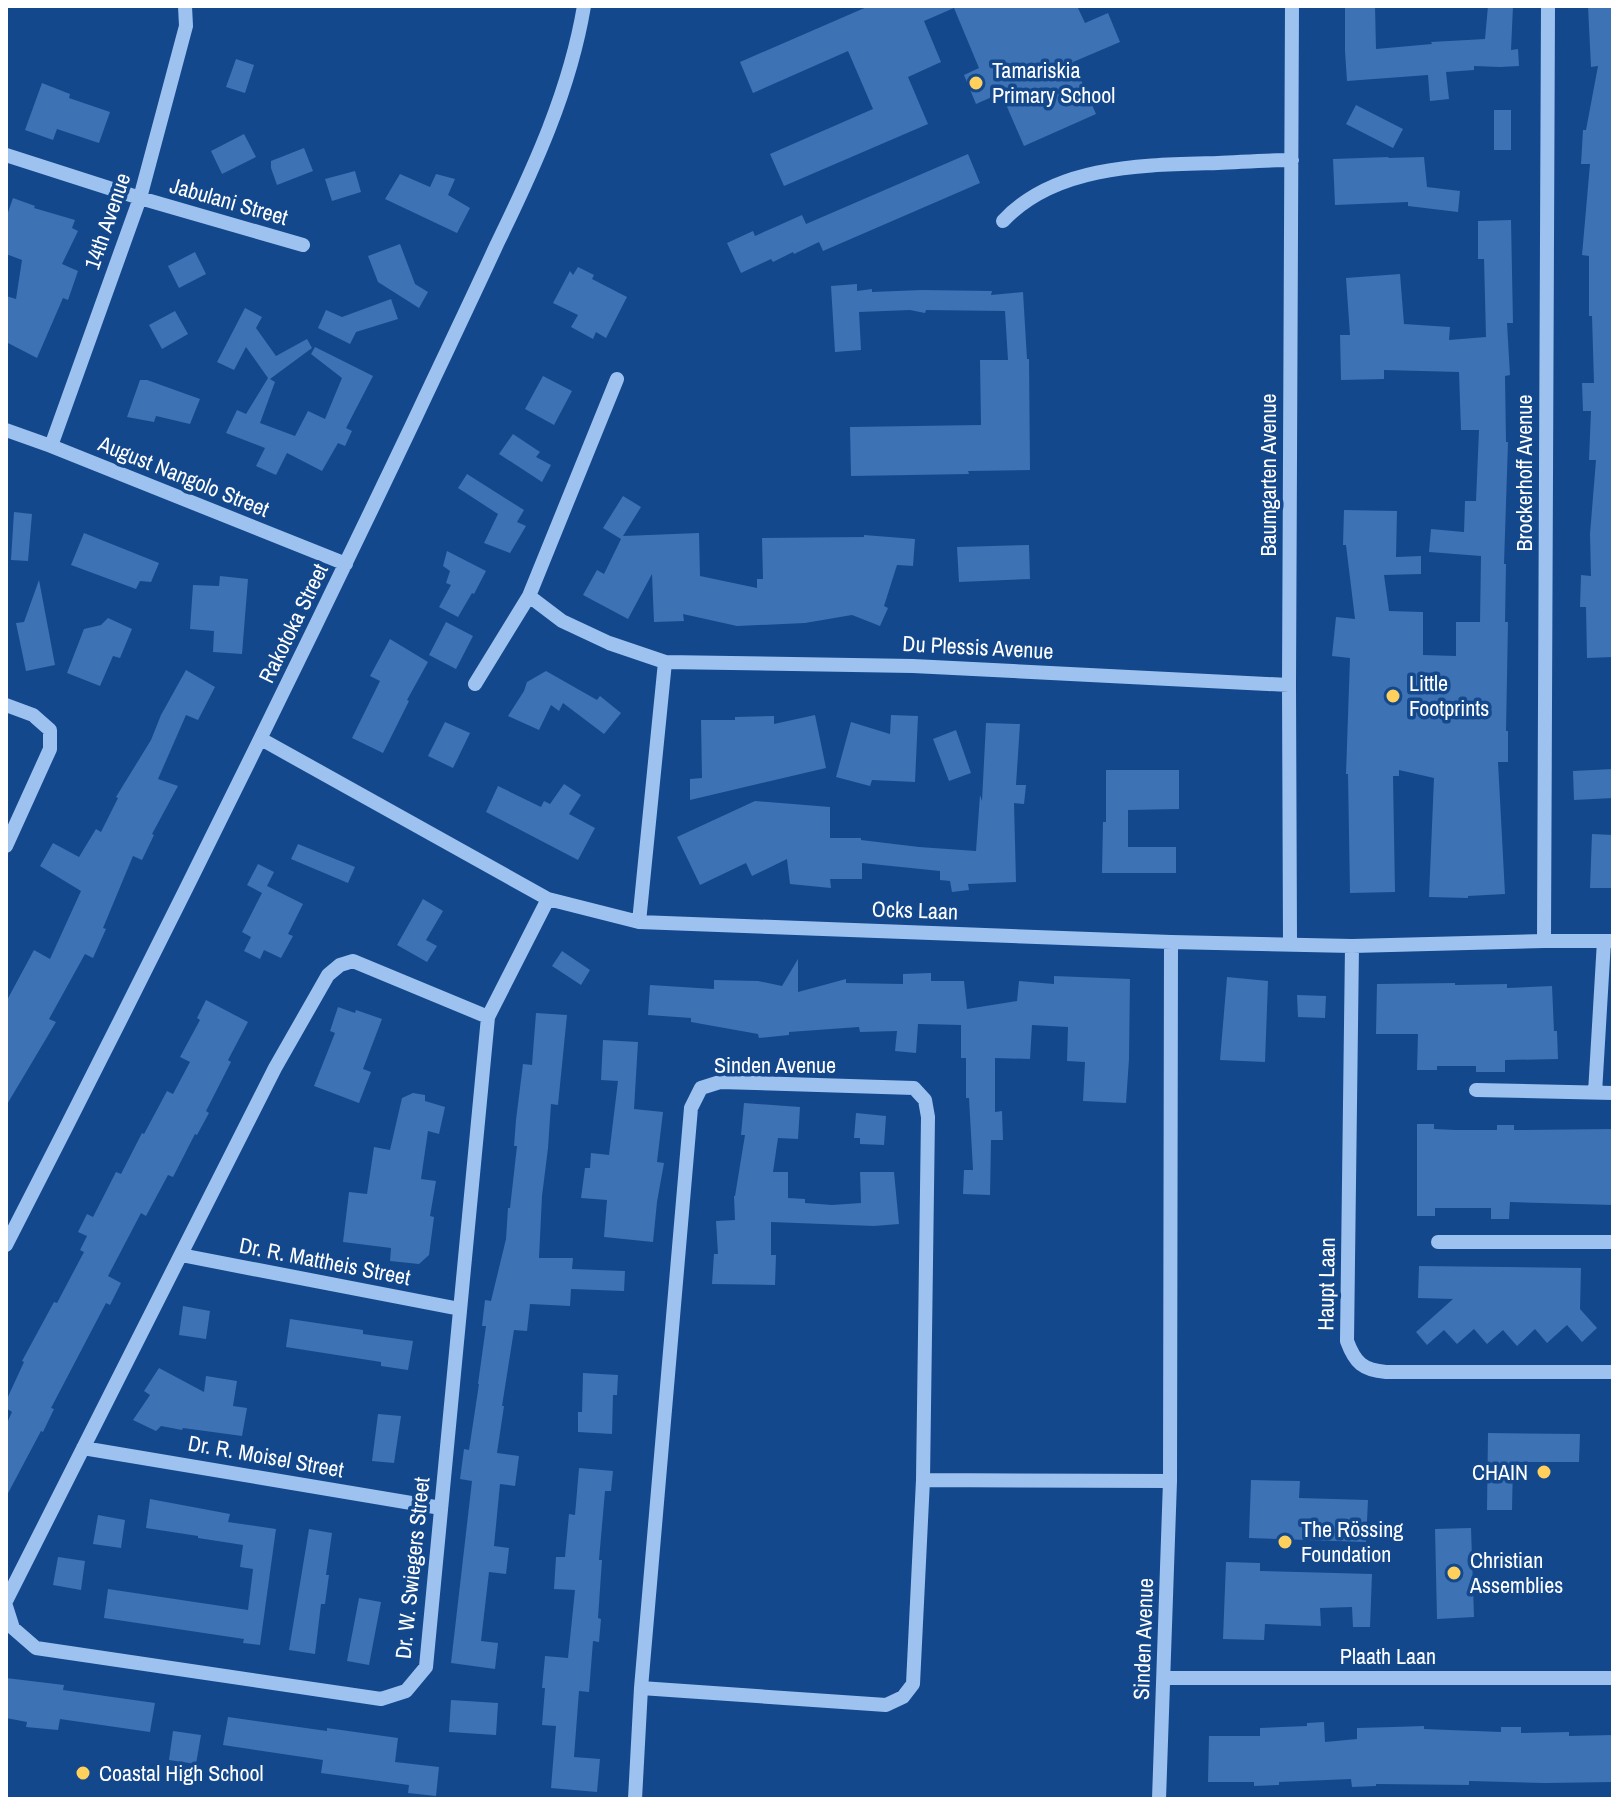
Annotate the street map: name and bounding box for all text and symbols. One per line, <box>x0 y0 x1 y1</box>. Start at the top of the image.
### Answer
place label: Tamariskia Primary School <box>992 55 1115 110</box>
marker: Tamariskia Primary School <box>967 74 985 92</box>
street label: 14th Avenue <box>77 169 137 273</box>
street label: Jabulani Street <box>167 170 291 232</box>
street label: Baumgarten Avenue <box>1253 393 1283 557</box>
street label: Brockerhoff Avenue <box>1509 395 1539 551</box>
street label: August Nangolo Street <box>93 428 274 524</box>
street label: Rakotoka Street <box>251 558 335 688</box>
street label: Du Plessis Avenue <box>902 628 1054 666</box>
place label: Little Footprints <box>1409 668 1489 723</box>
marker: Little Footprints <box>1384 687 1402 705</box>
street label: Ocks Laan <box>871 894 959 926</box>
street label: Sinden Avenue <box>714 1050 836 1080</box>
street label: Dr. R. Mattheis Street <box>237 1230 413 1292</box>
street label: Haupt Laan <box>1310 1237 1342 1331</box>
street label: Dr. R. Moisel Street <box>186 1428 346 1484</box>
place label: CHAIN <box>1472 1457 1528 1487</box>
marker: CHAIN <box>1535 1463 1553 1481</box>
street label: Dr. W. Swiegers Street <box>388 1476 436 1660</box>
place label: The Rössing Foundation <box>1301 1514 1403 1569</box>
marker: The Rössing Foundation <box>1276 1533 1294 1551</box>
place label: Christian Assemblies <box>1469 1545 1563 1600</box>
marker: Christian Assemblies <box>1445 1564 1463 1582</box>
street label: Sinden Avenue <box>1126 1577 1160 1701</box>
street label: Plaath Laan <box>1340 1641 1436 1671</box>
place label: Coastal High School <box>99 1758 263 1788</box>
marker: Coastal High School <box>74 1764 92 1782</box>

